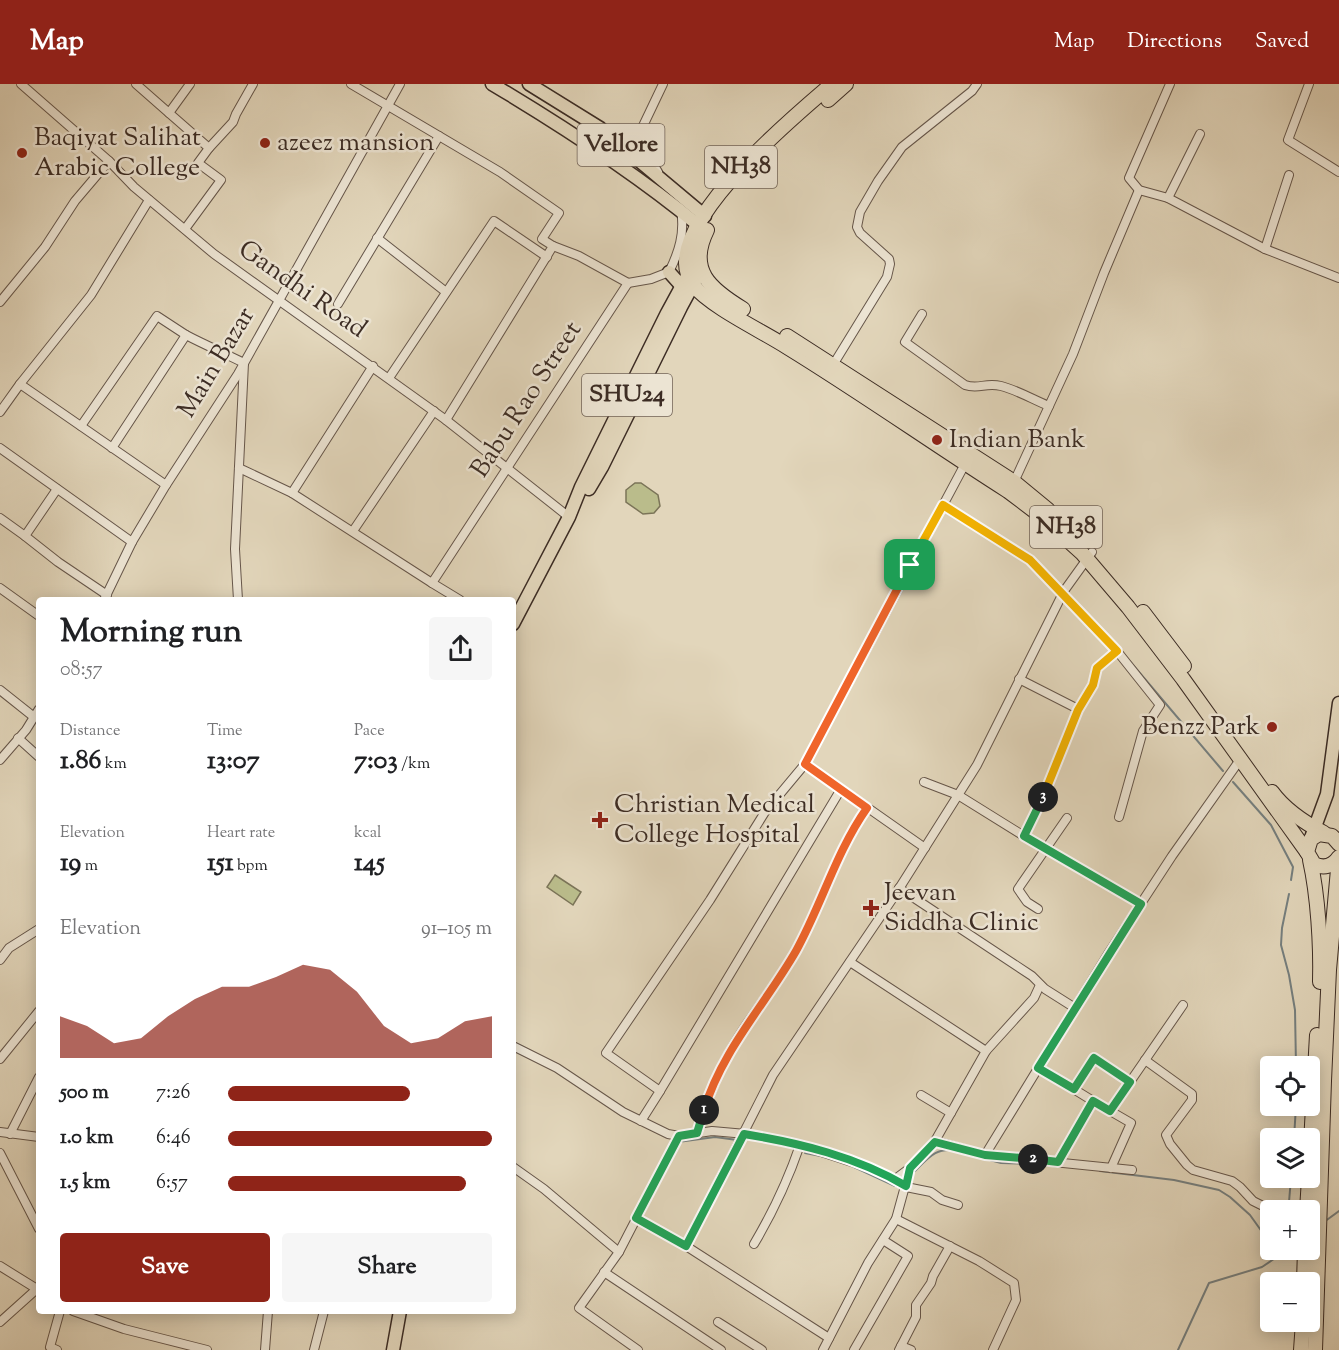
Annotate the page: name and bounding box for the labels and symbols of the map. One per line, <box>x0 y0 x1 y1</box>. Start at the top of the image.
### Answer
place label: Baqiyat Salihat Arabic College <box>34 120 201 187</box>
road number: Vellore <box>578 124 664 166</box>
place label: azeez mansion <box>277 125 434 162</box>
marker: azeez mansion <box>258 136 272 150</box>
marker: Baqiyat Salihat Arabic College <box>15 146 29 160</box>
road number: NH38 <box>705 146 777 188</box>
street label: Gandhi Road <box>230 232 374 348</box>
street label: Main Bazar <box>169 300 265 426</box>
street label: Babu Rao Street <box>462 314 592 486</box>
road number: SHU24 <box>582 374 672 416</box>
place label: Indian Bank <box>949 422 1086 459</box>
marker: Indian Bank <box>930 433 944 447</box>
road number: NH38 <box>1030 506 1102 548</box>
pin <box>884 539 935 590</box>
place label: Benzz Park <box>1141 709 1260 746</box>
marker: Benzz Park <box>1265 720 1279 734</box>
pin: 3 <box>1028 782 1058 812</box>
place label: Christian Medical College Hospital <box>614 787 815 854</box>
marker: Christian Medical College Hospital <box>591 811 609 829</box>
place label: Jeevan Siddha Clinic <box>882 875 1039 942</box>
marker: Jeevan Siddha Clinic <box>862 899 880 917</box>
pin: 1 <box>689 1095 719 1125</box>
pin: 2 <box>1018 1144 1048 1174</box>

